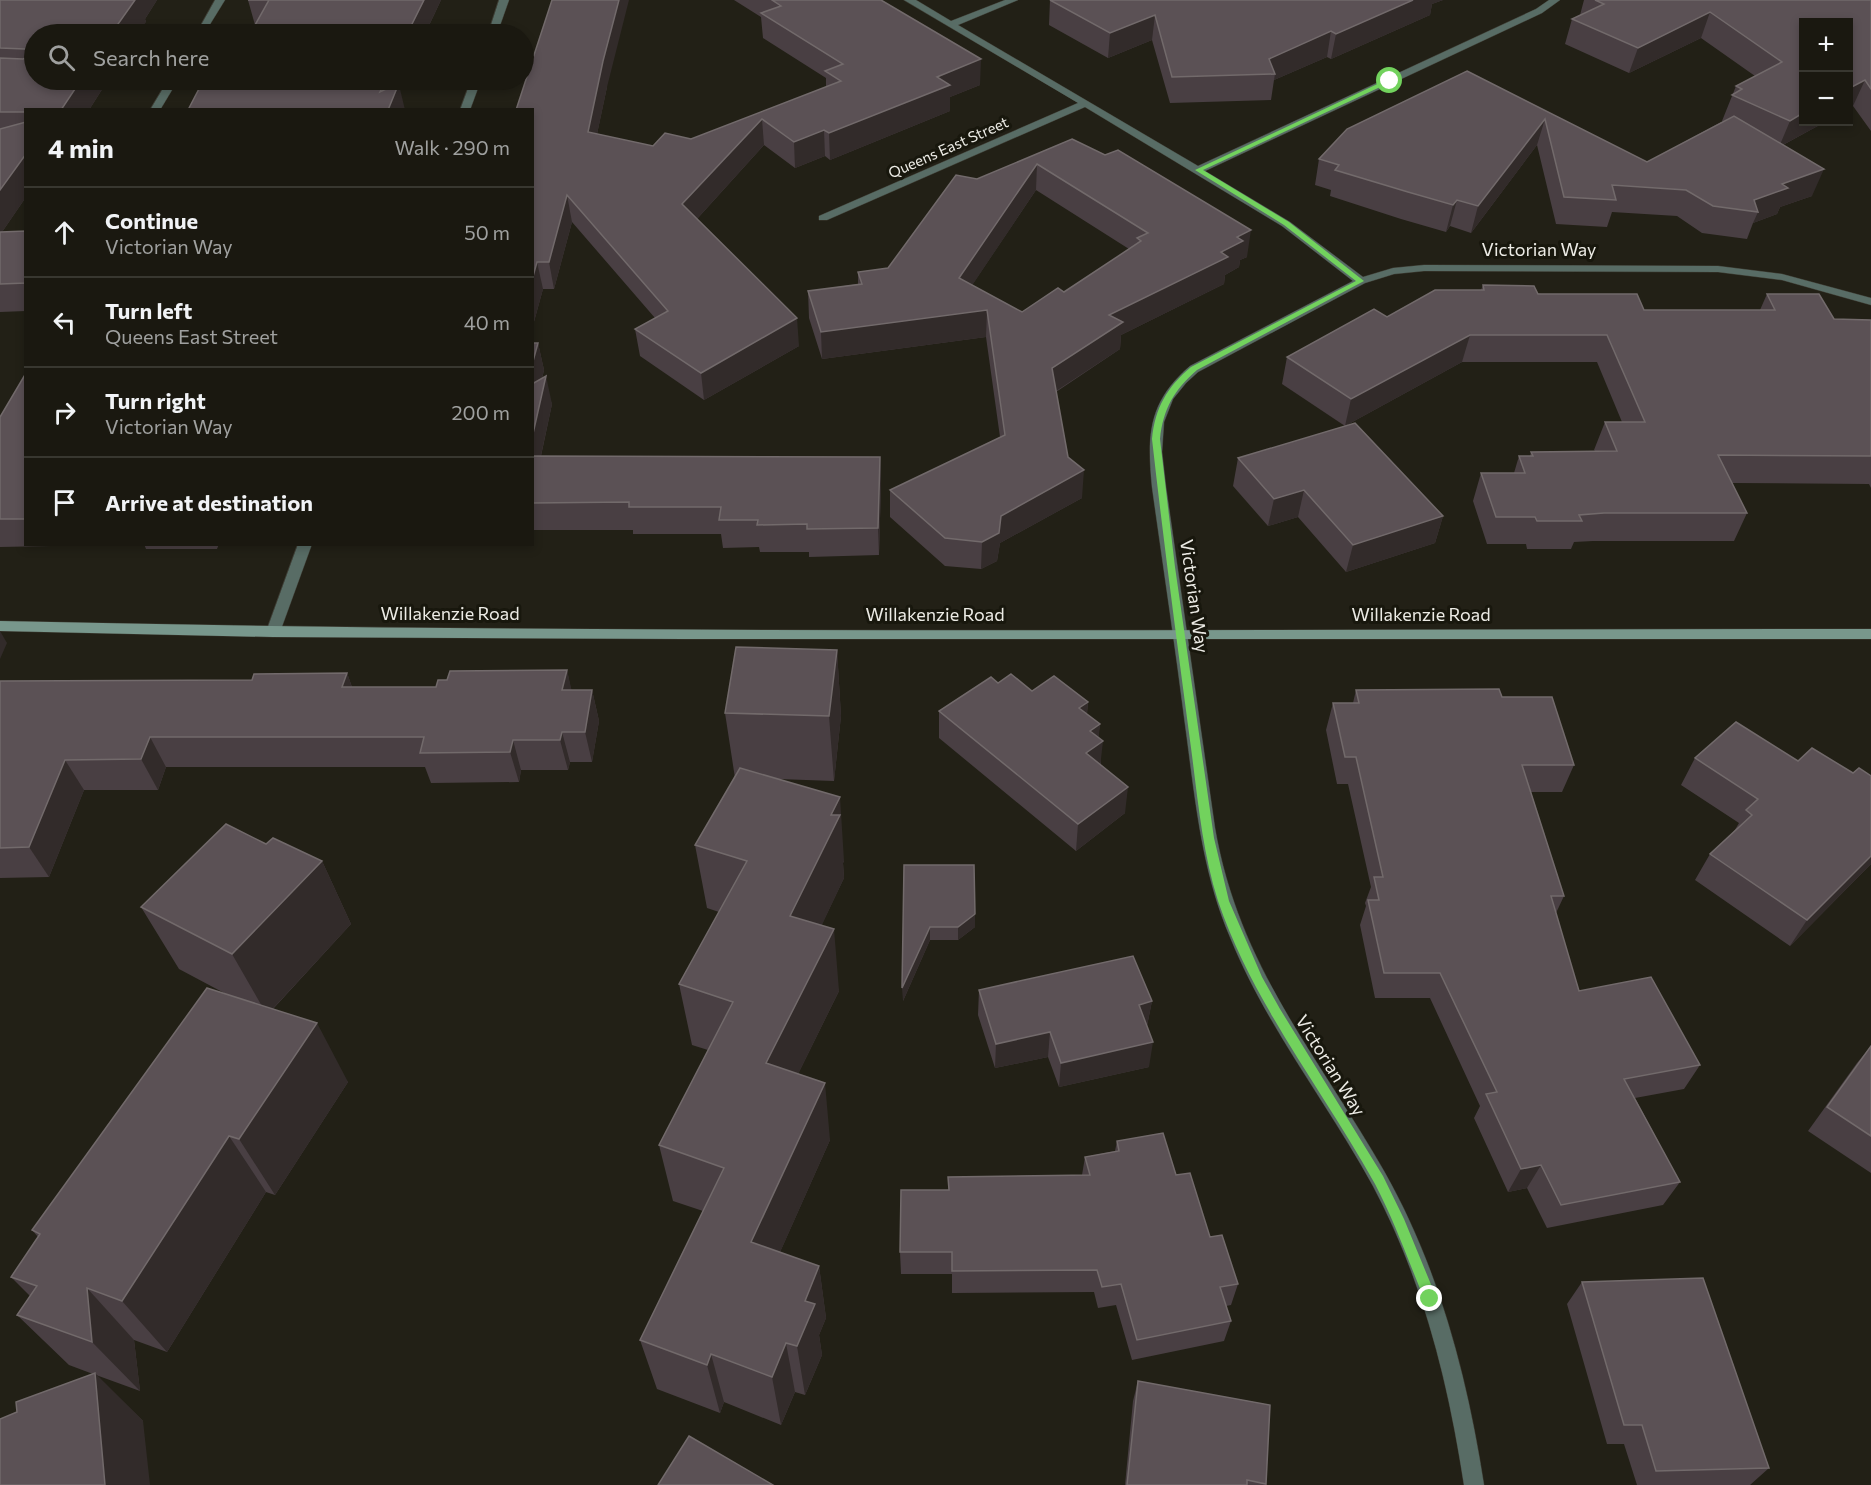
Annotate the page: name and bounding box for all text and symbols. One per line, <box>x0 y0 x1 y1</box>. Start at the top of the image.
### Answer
map controls <box>1799 18 1853 126</box>
button: + <box>1799 18 1853 72</box>
search box <box>24 24 534 90</box>
icon: search <box>45 41 78 74</box>
text: Search here <box>93 44 209 71</box>
route start <box>1376 67 1402 93</box>
button: − <box>1799 72 1853 126</box>
street label: Queens East Street <box>885 112 1011 182</box>
text: 4 min <box>48 132 114 163</box>
text: Walk · 290 m <box>394 135 510 159</box>
text: Continue <box>105 207 198 234</box>
icon: ahead <box>48 216 81 249</box>
text: 50 m <box>464 220 510 244</box>
text: Victorian Way <box>105 234 233 258</box>
street label: Victorian Way <box>1482 238 1596 260</box>
text: Turn left <box>105 297 192 324</box>
icon: left <box>48 306 81 339</box>
text: 40 m <box>464 310 510 334</box>
text: Queens East Street <box>105 324 278 348</box>
text: Turn right <box>105 387 206 414</box>
icon: right <box>48 396 81 429</box>
text: 200 m <box>452 400 510 424</box>
text: Victorian Way <box>105 414 233 438</box>
icon: arrive <box>48 486 81 519</box>
text: Arrive at destination <box>105 489 313 516</box>
street label: Victorian Way <box>1176 538 1214 654</box>
street label: Willakenzie Road <box>380 602 520 624</box>
street label: Willakenzie Road <box>865 603 1005 625</box>
street label: Willakenzie Road <box>1351 603 1491 625</box>
street label: Victorian Way <box>1291 1010 1371 1120</box>
route end <box>1416 1285 1442 1311</box>

